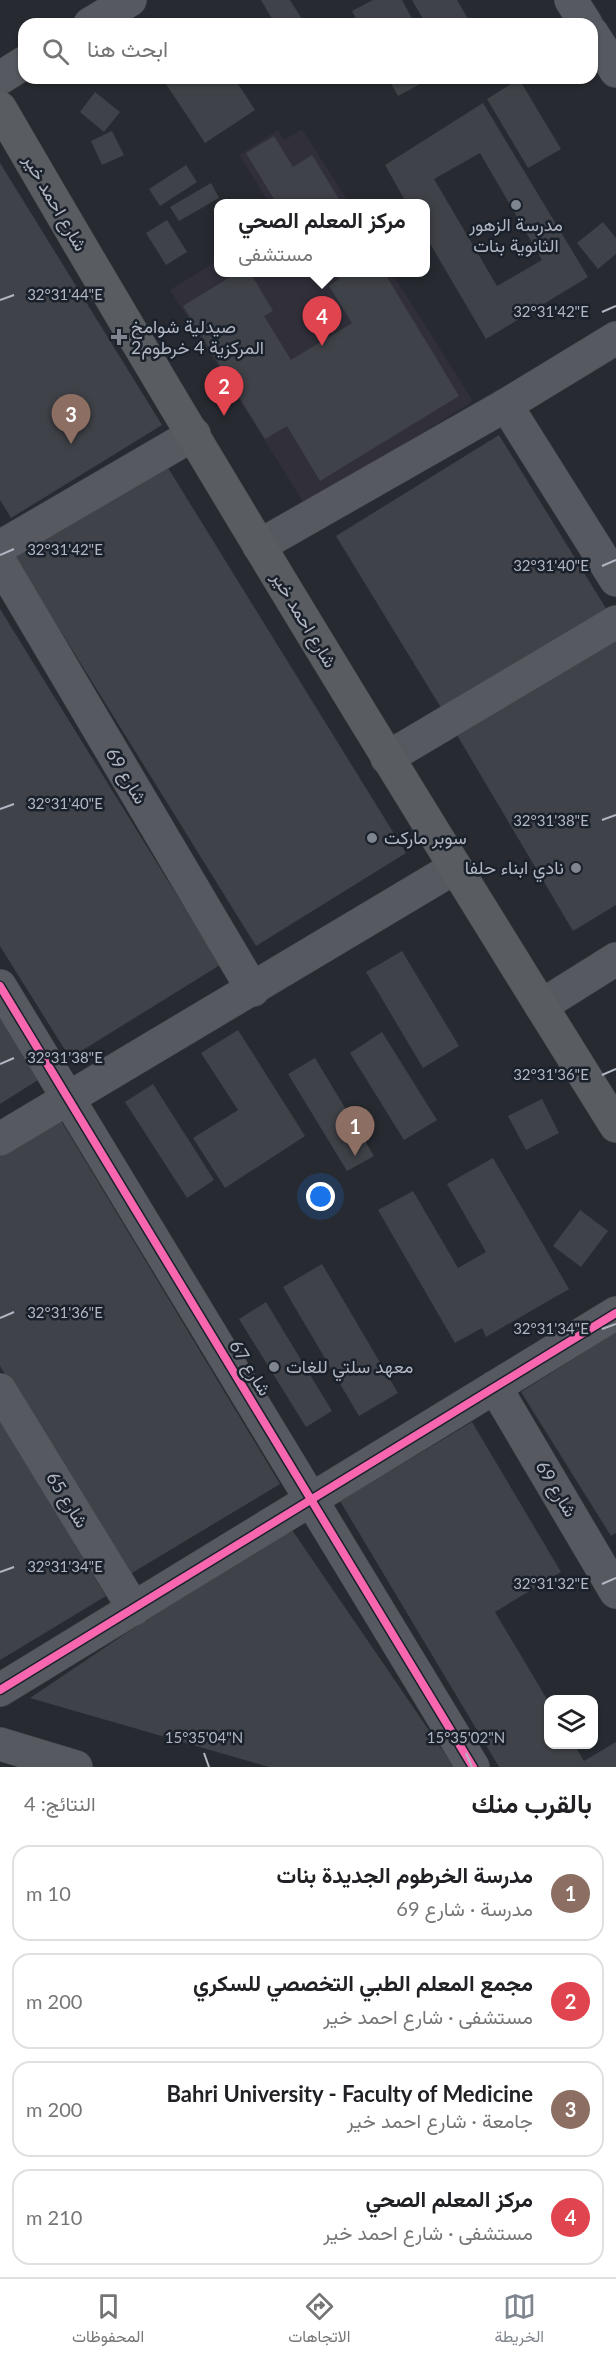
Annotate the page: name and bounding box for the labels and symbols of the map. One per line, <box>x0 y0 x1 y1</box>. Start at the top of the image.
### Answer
street label: شارع احمد خير <box>17 149 92 256</box>
marker: مدرسة الزهور الثانوية بنات <box>509 198 523 212</box>
place label: مدرسة الزهور الثانوية بنات <box>468 213 563 257</box>
text: 32°31'44"E <box>27 285 103 303</box>
pin: 4 <box>302 296 342 346</box>
text: 32°31'42"E <box>513 302 589 320</box>
place label: صيدلية شوامخ المركزية 4 خرطوم2 <box>131 315 264 360</box>
marker: صيدلية شوامخ المركزية 4 خرطوم2 <box>112 330 126 344</box>
pin: 2 <box>204 366 244 416</box>
pin: 3 <box>52 394 90 444</box>
text: 32°31'42"E <box>27 540 103 558</box>
text: 32°31'40"E <box>513 556 589 574</box>
street label: شارع احمد خير <box>265 567 342 672</box>
street label: شارع 69 <box>100 743 152 809</box>
text: 32°31'40"E <box>27 794 103 812</box>
text: 32°31'38"E <box>513 811 589 829</box>
place label: سوبر ماركت <box>384 826 467 849</box>
marker: سوبر ماركت <box>365 831 379 845</box>
place label: نادي ابناء حلفا <box>465 856 564 883</box>
marker: نادي ابناء حلفا <box>569 861 583 875</box>
text: 32°31'38"E <box>27 1048 103 1066</box>
text: 32°31'36"E <box>513 1065 589 1083</box>
pin: 1 <box>336 1106 374 1156</box>
your location <box>306 1182 335 1211</box>
text: 32°31'36"E <box>27 1303 103 1321</box>
text: 32°31'34"E <box>513 1319 589 1337</box>
street label: شارع 67 <box>223 1335 277 1401</box>
place label: معهد سلتي للغات <box>286 1355 413 1382</box>
marker: معهد سلتي للغات <box>267 1360 281 1374</box>
street label: شارع 69 <box>530 1456 582 1522</box>
street label: شارع 65 <box>40 1467 94 1533</box>
text: 32°31'34"E <box>27 1557 103 1575</box>
text: 32°31'32"E <box>513 1574 589 1592</box>
text: 15°35'04"N <box>165 1728 243 1746</box>
text: 15°35'02"N <box>427 1728 505 1746</box>

